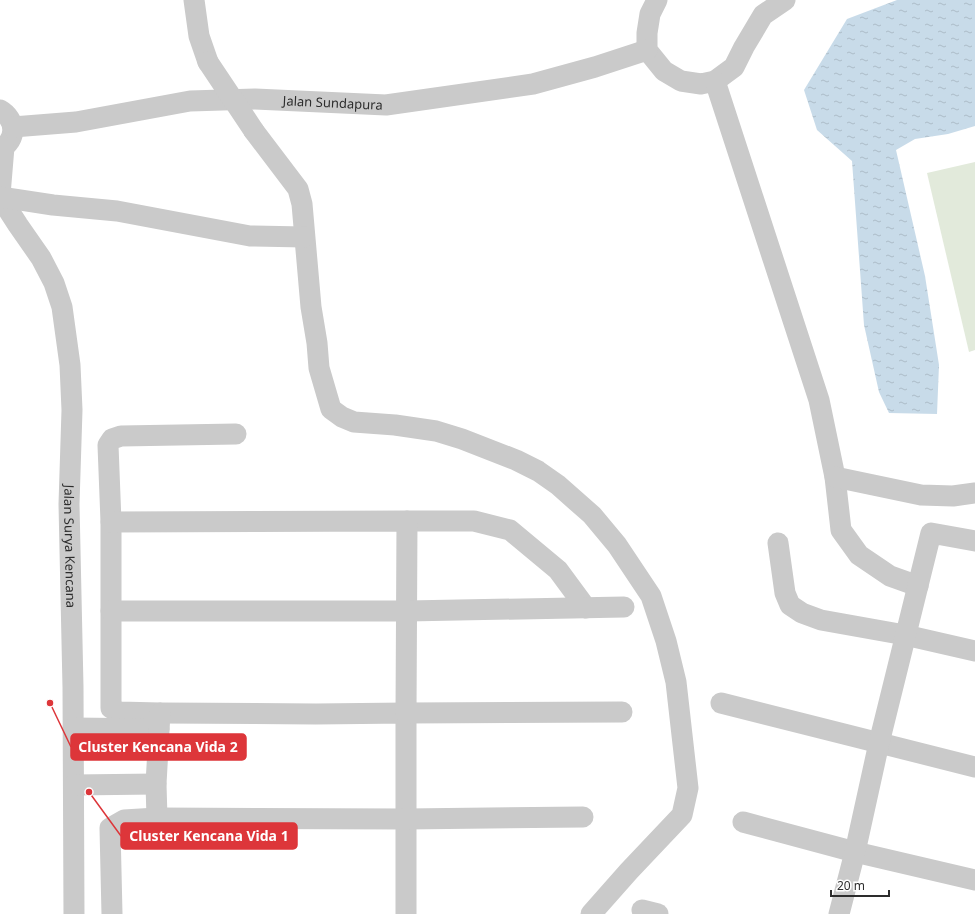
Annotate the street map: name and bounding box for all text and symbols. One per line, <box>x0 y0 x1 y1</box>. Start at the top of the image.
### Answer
street label: Jalan Sundapura <box>280 91 383 114</box>
street label: Jalan Surya Kencana <box>60 483 80 608</box>
callout: Cluster Kencana Vida 2 <box>71 734 246 760</box>
text: Cluster Kencana Vida 2 <box>78 737 238 756</box>
callout: Cluster Kencana Vida 1 <box>121 823 297 849</box>
text: Cluster Kencana Vida 1 <box>129 826 289 845</box>
scale bar <box>831 872 889 898</box>
text: 20 m <box>837 877 865 894</box>

